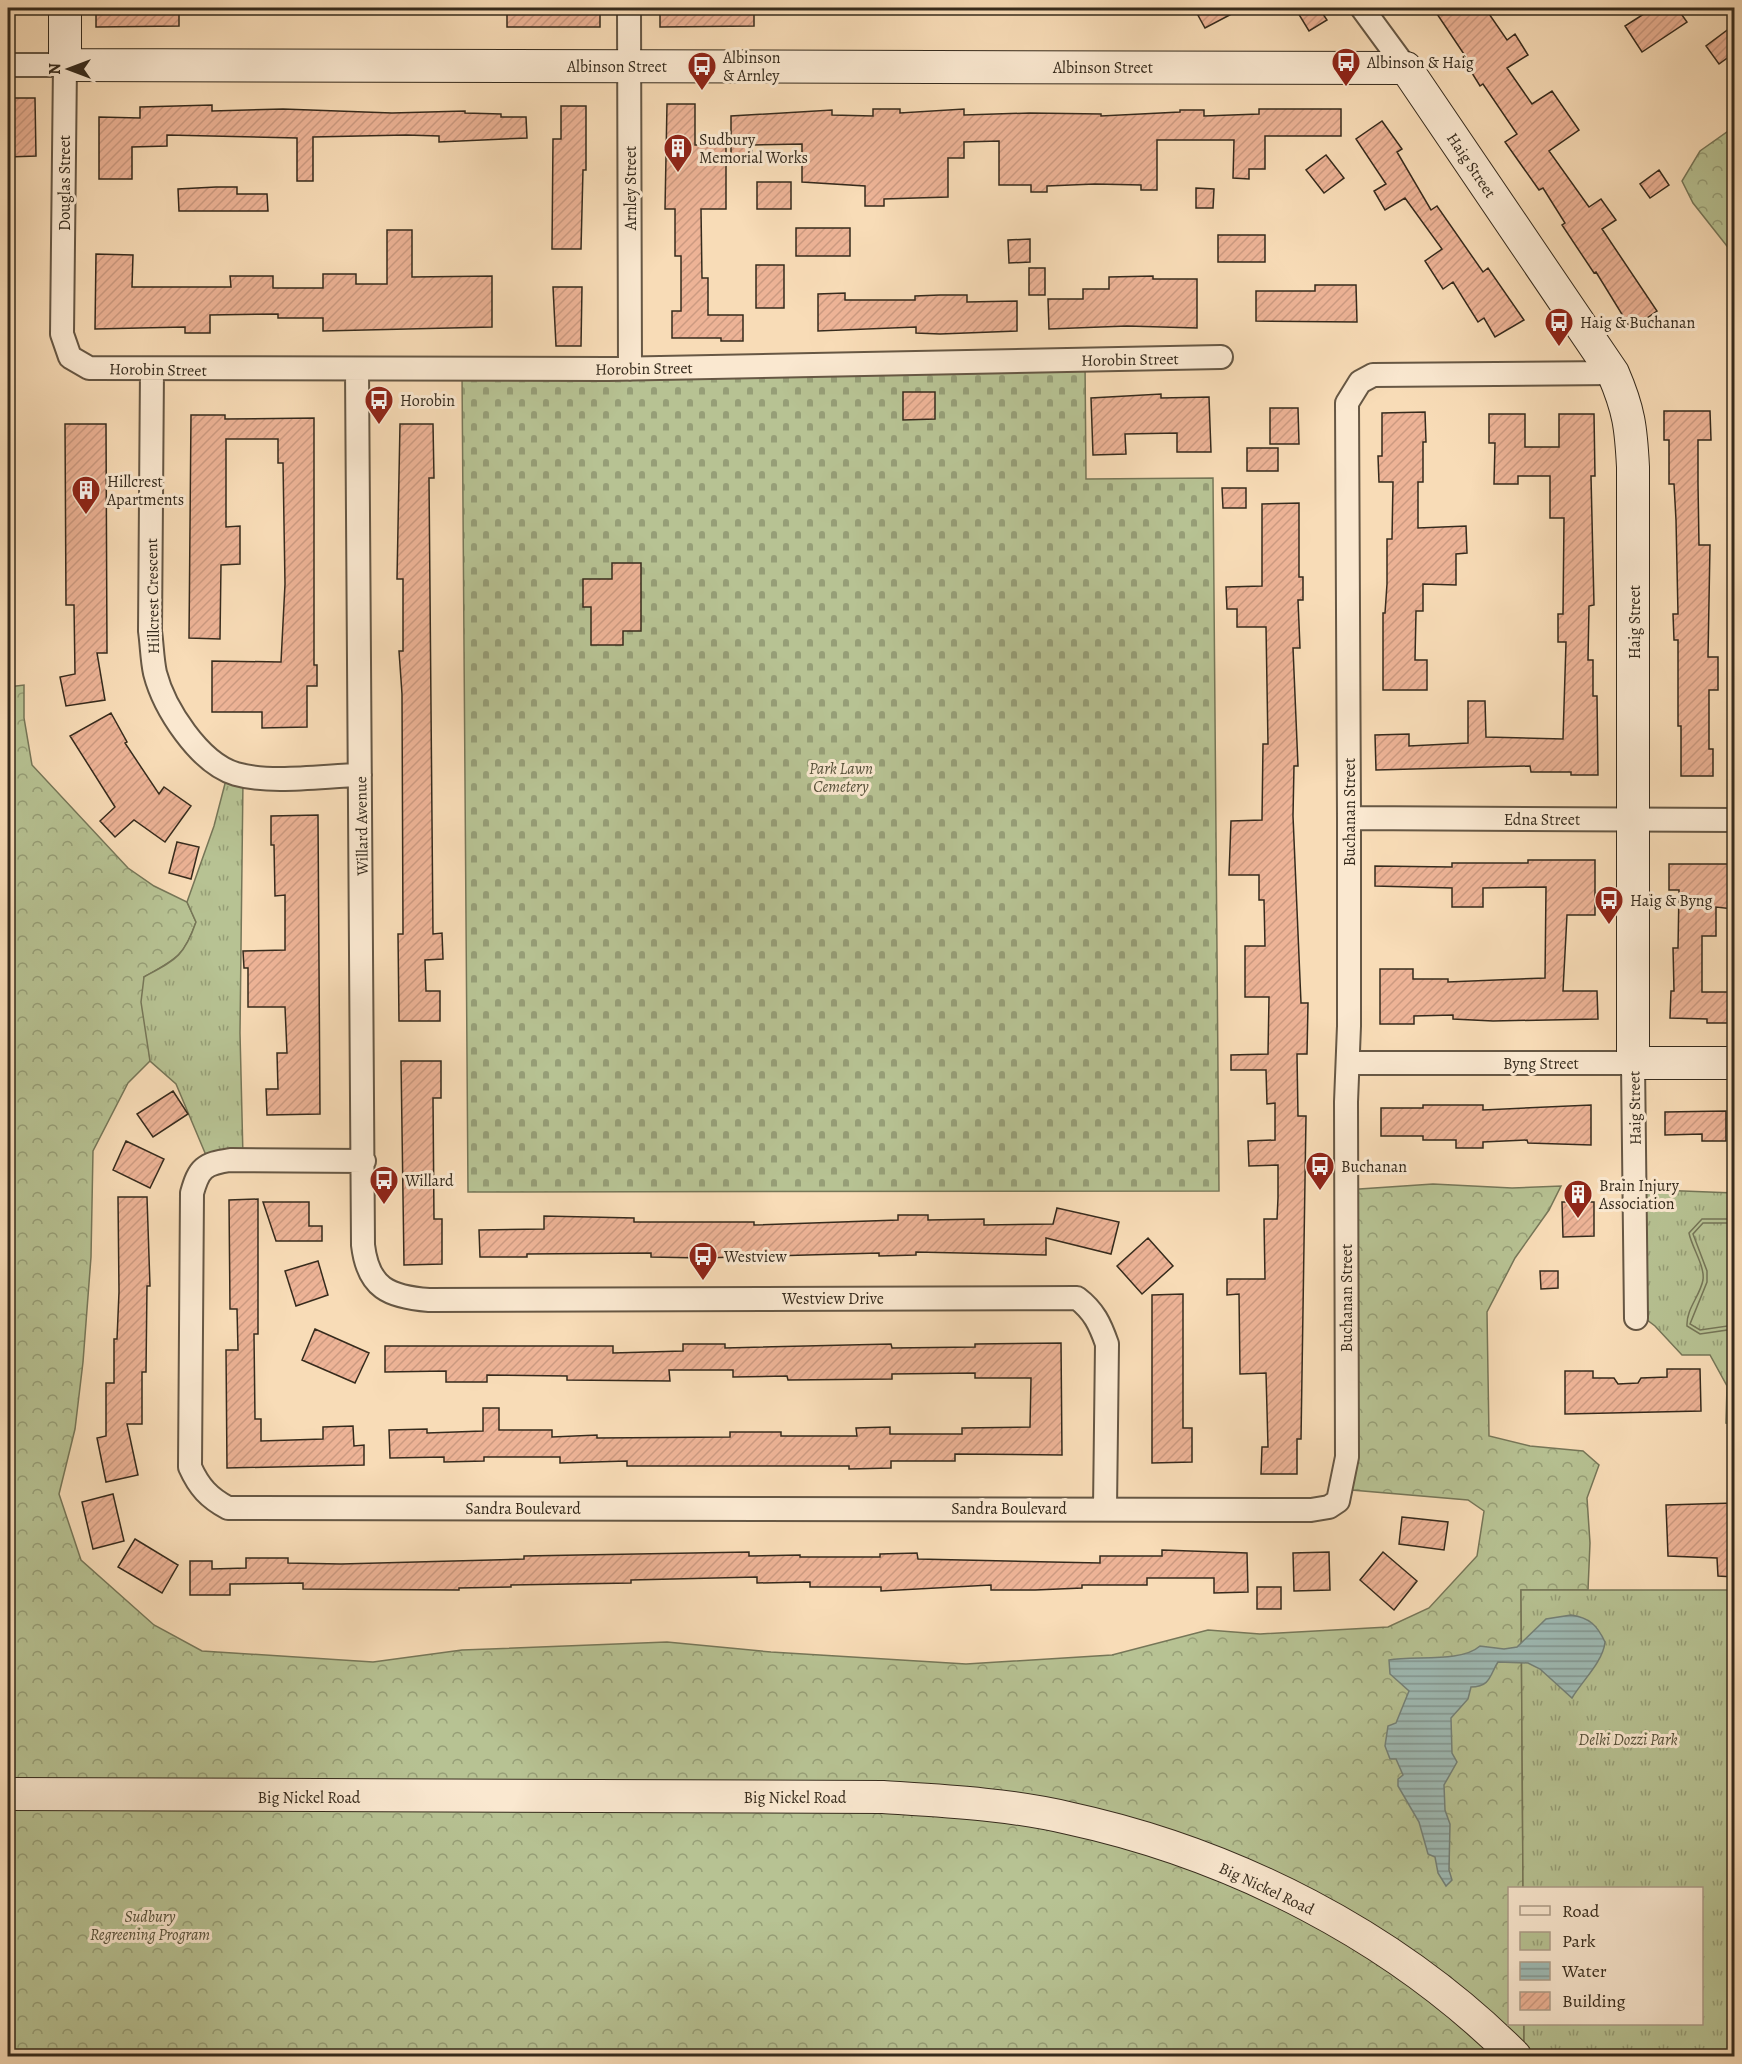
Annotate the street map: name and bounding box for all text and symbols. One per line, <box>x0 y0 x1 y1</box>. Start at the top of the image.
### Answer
north arrow <box>39 39 99 99</box>
bus stop icon: Albinson & Haig <box>1330 46 1362 88</box>
place label: Albinson & Arnley <box>722 47 781 87</box>
bus stop icon: Albinson & Arnley <box>686 50 718 92</box>
place label: Albinson & Haig <box>1366 52 1474 74</box>
street label: Albinson Street <box>566 56 667 78</box>
street label: Albinson Street <box>1052 57 1153 79</box>
text: N <box>44 63 66 75</box>
place label: Sudbury Memorial Works <box>699 129 808 169</box>
street label: Haig Street <box>1441 129 1501 202</box>
building icon: Sudbury Memorial Works <box>662 132 694 174</box>
street label: Douglas Street <box>54 135 76 231</box>
street label: Arnley Street <box>620 146 642 231</box>
bus stop icon: Haig & Buchanan <box>1543 306 1575 348</box>
place label: Haig & Buchanan <box>1580 312 1695 334</box>
street label: Horobin Street <box>1081 348 1179 372</box>
street label: Horobin Street <box>595 357 693 381</box>
street label: Horobin Street <box>109 358 207 382</box>
bus stop icon: Horobin <box>363 384 395 426</box>
place label: Horobin <box>400 390 455 412</box>
place label: Hillcrest Apartments <box>106 471 184 511</box>
building icon: Hillcrest Apartments <box>70 474 102 516</box>
street label: Hillcrest Crescent <box>141 538 165 654</box>
street label: Haig Street <box>1624 585 1646 659</box>
park label: Park Lawn Cemetery <box>809 758 873 798</box>
street label: Buchanan Street <box>1339 758 1361 866</box>
street label: Willard Avenue <box>350 776 374 877</box>
street label: Edna Street <box>1504 809 1580 831</box>
bus stop icon: Haig & Byng <box>1593 884 1625 926</box>
place label: Haig & Byng <box>1630 890 1713 912</box>
street label: Byng Street <box>1503 1053 1579 1075</box>
street label: Haig Street <box>1623 1071 1647 1145</box>
bus stop icon: Buchanan <box>1304 1150 1336 1192</box>
place label: Buchanan <box>1341 1156 1407 1178</box>
bus stop icon: Willard <box>368 1164 400 1206</box>
place label: Willard <box>404 1170 454 1192</box>
place label: Brain Injury Association <box>1598 1175 1680 1215</box>
building icon: Brain Injury Association <box>1562 1178 1594 1220</box>
bus stop icon: Westview <box>687 1240 719 1282</box>
street label: Buchanan Street <box>1336 1244 1358 1352</box>
place label: Westview <box>723 1246 787 1268</box>
street label: Westview Drive <box>781 1288 884 1310</box>
street label: Sandra Boulevard <box>465 1498 581 1520</box>
street label: Sandra Boulevard <box>951 1498 1067 1520</box>
park label: Delki Dozzi Park <box>1578 1729 1678 1751</box>
street label: Big Nickel Road <box>258 1787 361 1809</box>
street label: Big Nickel Road <box>744 1787 847 1809</box>
street label: Big Nickel Road <box>1215 1857 1318 1921</box>
legend <box>1508 1887 1703 2025</box>
text: Road <box>1562 1899 1600 1923</box>
park label: Sudbury Regreening Program <box>90 1906 210 1946</box>
text: Park <box>1562 1929 1596 1953</box>
text: Water <box>1561 1959 1607 1983</box>
text: Building <box>1562 1989 1626 2013</box>

